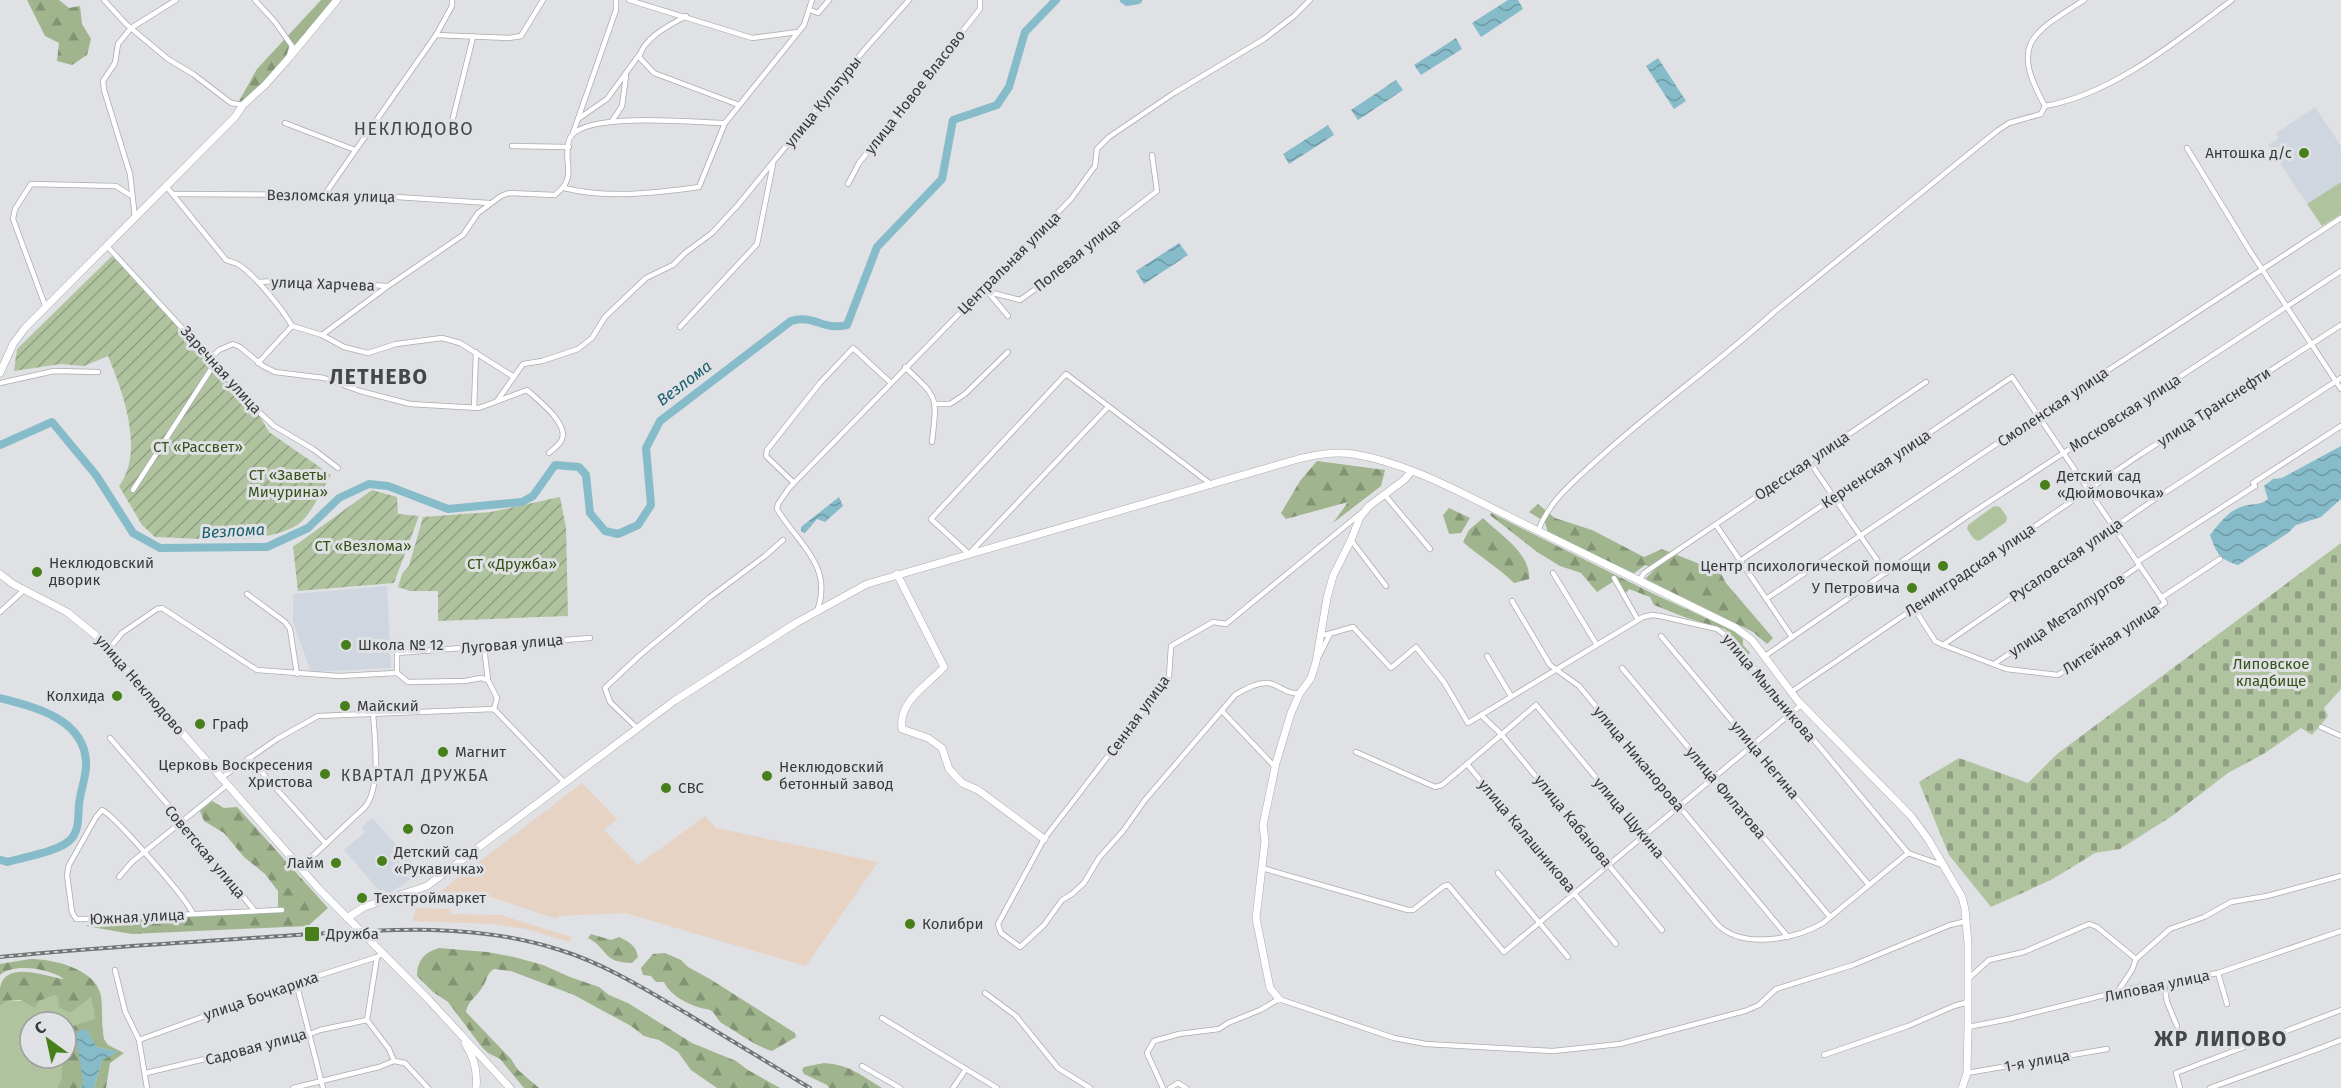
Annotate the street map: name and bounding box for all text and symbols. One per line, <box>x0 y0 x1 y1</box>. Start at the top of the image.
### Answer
street label: улица Новое Власово <box>861 26 969 158</box>
street label: улица Культуры <box>781 53 865 151</box>
district label: НЕКЛЮДОВО <box>354 118 474 140</box>
place label: Антошка д/с <box>2205 144 2292 162</box>
marker: Антошка д/с <box>2297 146 2311 160</box>
street label: Везломская улица <box>267 186 395 206</box>
street label: Центральная улица <box>954 208 1064 318</box>
street label: Полевая улица <box>1030 215 1124 295</box>
street label: улица Харчева <box>271 273 375 295</box>
street label: Заречная улица <box>177 322 265 418</box>
water label: Везлома <box>653 356 715 410</box>
street label: Смоленская улица <box>1994 363 2112 451</box>
district label: ЛЕТНЕВО <box>329 364 429 390</box>
street label: улица Транснефти <box>2154 364 2274 450</box>
street label: Московская улица <box>2066 370 2184 456</box>
street label: Керченская улица <box>1818 426 1934 512</box>
street label: Одесская улица <box>1751 428 1853 504</box>
park label: СТ «Рассвет» <box>153 438 243 456</box>
park label: СТ «Заветы Мичурина» <box>248 466 328 501</box>
place label: Детский сад «Дюймовочка» <box>2056 467 2164 502</box>
marker: Детский сад «Дюймовочка» <box>2038 478 2052 492</box>
street label: Русаловская улица <box>2006 514 2126 606</box>
water label: Везлома <box>201 520 265 542</box>
street label: Ленинградская улица <box>1901 520 2039 620</box>
park label: СТ «Везлома» <box>315 537 412 555</box>
place label: Неклюдовский дворик <box>49 554 154 589</box>
park label: СТ «Дружба» <box>467 555 557 573</box>
place label: Центр психологической помощи <box>1700 557 1931 575</box>
marker: Центр психологической помощи <box>1936 559 1950 573</box>
marker: Неклюдовский дворик <box>30 565 44 579</box>
street label: улица Металлургов <box>2005 569 2129 661</box>
place label: У Петровича <box>1812 579 1900 597</box>
marker: У Петровича <box>1905 581 1919 595</box>
street label: Литейная улица <box>2059 600 2163 678</box>
street label: улица Мыльникова <box>1719 630 1819 746</box>
street label: улица Неклюдово <box>92 631 188 739</box>
street label: Луговая улица <box>460 631 564 657</box>
place label: Школа № 12 <box>358 636 444 654</box>
marker: Школа № 12 <box>339 638 353 652</box>
park label: Липовское кладбище <box>2233 655 2309 690</box>
street label: Сенная улица <box>1102 672 1174 760</box>
place label: Колхида <box>46 687 105 705</box>
marker: Колхида <box>110 689 124 703</box>
place label: Майский <box>357 697 419 715</box>
marker: Майский <box>338 699 352 713</box>
street label: улица Никанорова <box>1590 702 1688 816</box>
place label: Граф <box>212 715 249 733</box>
marker: Граф <box>193 717 207 731</box>
street label: улица Негина <box>1727 717 1803 803</box>
place label: Магнит <box>455 743 506 761</box>
street label: улица Филатова <box>1682 743 1770 843</box>
marker: Магнит <box>436 745 450 759</box>
place label: Церковь Воскресения Христова <box>158 756 313 791</box>
place label: Неклюдовский бетонный завод <box>779 758 893 793</box>
district label: КВАРТАЛ ДРУЖБА <box>341 766 489 785</box>
marker: Церковь Воскресения Христова <box>318 767 332 781</box>
marker: Неклюдовский бетонный завод <box>760 769 774 783</box>
street label: улица Кабанова <box>1530 771 1616 871</box>
street label: улица Щукина <box>1590 774 1668 862</box>
street label: улица Калашникова <box>1474 776 1580 896</box>
place label: СВС <box>678 779 705 797</box>
marker: СВС <box>659 781 673 795</box>
street label: Советская улица <box>161 802 249 902</box>
place label: Ozon <box>420 820 454 838</box>
marker: Ozon <box>401 822 415 836</box>
place label: Детский сад «Рукавичка» <box>393 843 484 878</box>
place label: Лайм <box>287 854 324 872</box>
marker: Детский сад «Рукавичка» <box>375 854 389 868</box>
marker: Лайм <box>329 856 343 870</box>
place label: Техстроймаркет <box>374 889 486 907</box>
marker: Техстроймаркет <box>355 891 369 905</box>
street label: Южная улица <box>89 906 185 928</box>
place label: Колибри <box>922 915 983 933</box>
marker: Колибри <box>903 917 917 931</box>
marker: Дружба <box>303 925 321 943</box>
place label: Дружба <box>325 925 379 943</box>
street label: Липовая улица <box>2103 966 2211 1006</box>
street label: улица Бочкариха <box>201 968 321 1024</box>
north arrow <box>18 1010 78 1070</box>
text: С <box>31 1017 50 1038</box>
street label: Садовая улица <box>203 1025 309 1069</box>
district label: ЖР ЛИПОВО <box>2153 1026 2288 1052</box>
street label: 1-я улица <box>2003 1046 2071 1076</box>

